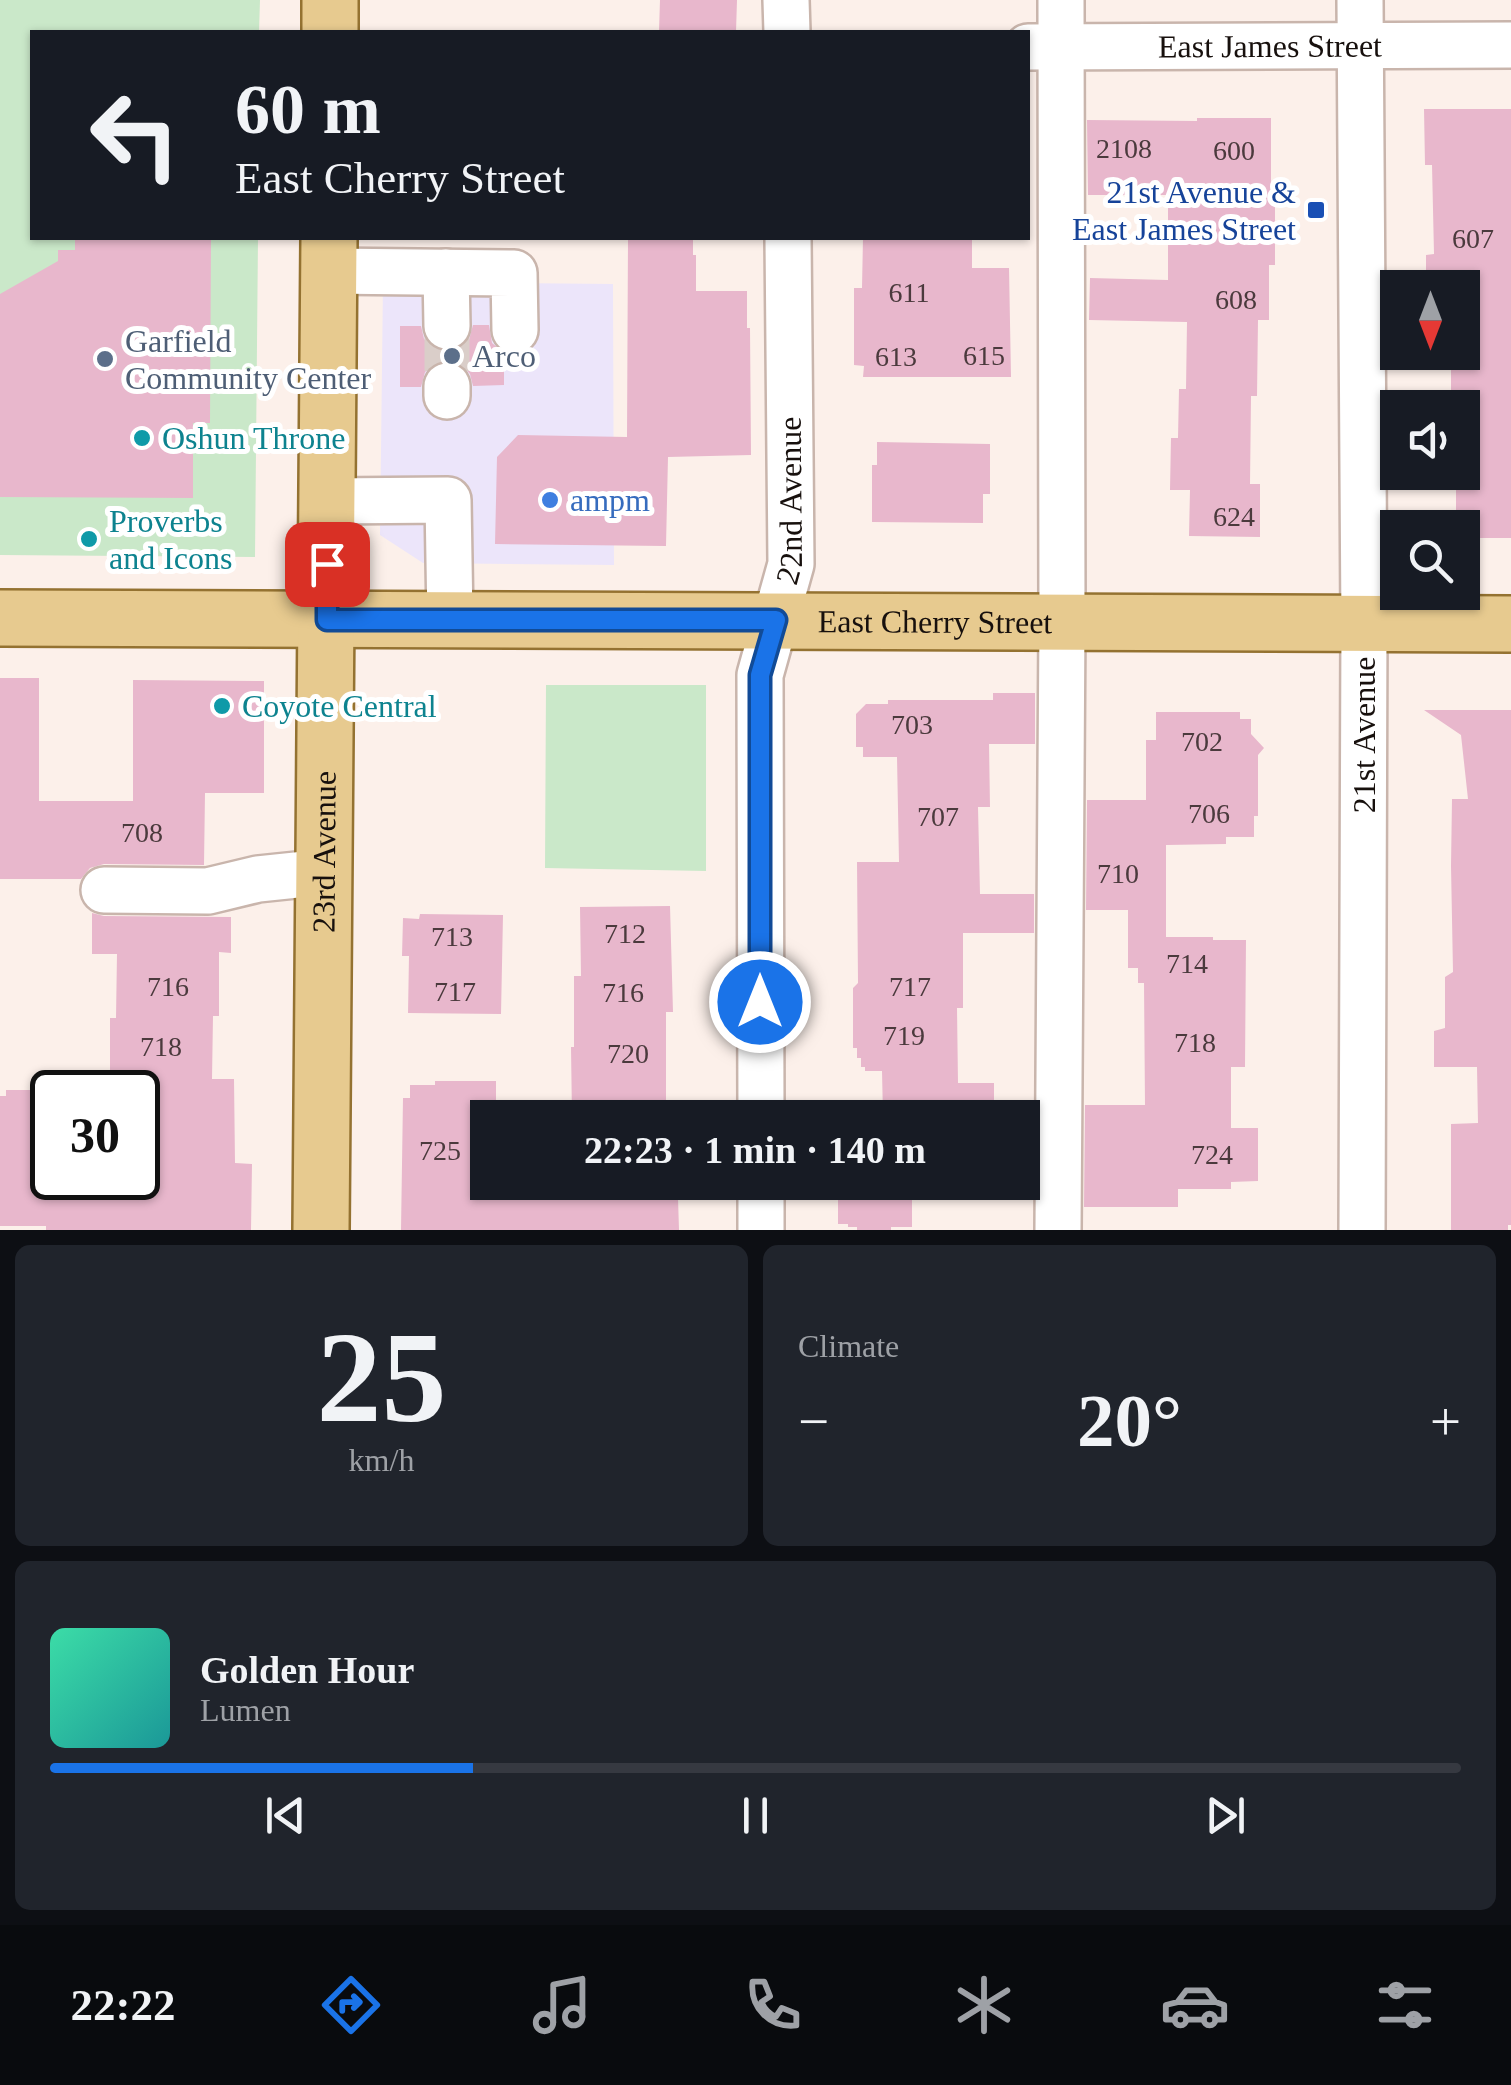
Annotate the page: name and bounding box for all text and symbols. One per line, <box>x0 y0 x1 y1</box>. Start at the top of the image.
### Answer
street label: East James Street <box>1158 28 1382 64</box>
icon: left <box>70 70 200 200</box>
text: 60 m <box>235 71 381 148</box>
house number: 2108 <box>1096 133 1152 164</box>
house number: 600 <box>1213 135 1255 166</box>
text: East Cherry Street <box>235 153 565 203</box>
place label: 21st Avenue & East James Street <box>1072 174 1296 247</box>
marker: 21st Avenue & East James Street <box>1305 199 1327 221</box>
house number: 607 <box>1452 223 1494 254</box>
north arrow <box>1380 270 1480 370</box>
map controls <box>1380 270 1480 610</box>
house number: 611 <box>889 277 929 308</box>
house number: 608 <box>1215 284 1257 315</box>
place label: Garfield Community Center <box>125 323 372 396</box>
place label: Arco <box>472 338 536 374</box>
house number: 615 <box>963 340 1005 371</box>
house number: 613 <box>875 341 917 372</box>
marker: Arco <box>441 345 463 367</box>
marker: Garfield Community Center <box>94 348 116 370</box>
button: sound <box>1380 390 1480 490</box>
street label: 22nd Avenue <box>768 416 809 588</box>
place label: Oshun Throne <box>162 420 345 456</box>
marker: Oshun Throne <box>131 427 153 449</box>
place label: ampm <box>570 482 650 518</box>
marker: ampm <box>539 489 561 511</box>
house number: 624 <box>1213 501 1255 532</box>
place label: Proverbs and Icons <box>109 503 233 576</box>
button: search <box>1380 510 1480 610</box>
pin <box>285 522 370 607</box>
marker: Proverbs and Icons <box>78 528 100 550</box>
icon: arrive <box>300 537 355 592</box>
street label: East Cherry Street <box>818 603 1052 640</box>
street label: 21st Avenue <box>1346 657 1382 813</box>
place label: Coyote Central <box>242 688 437 724</box>
marker: Coyote Central <box>211 695 233 717</box>
house number: 703 <box>891 709 933 740</box>
house number: 702 <box>1181 726 1223 757</box>
street label: 23rd Avenue <box>305 771 343 933</box>
house number: 706 <box>1188 798 1230 829</box>
house number: 707 <box>917 801 959 832</box>
house number: 708 <box>121 817 163 848</box>
house number: 710 <box>1097 858 1139 889</box>
house number: 712 <box>604 918 646 949</box>
house number: 713 <box>431 921 473 952</box>
house number: 714 <box>1166 948 1208 979</box>
position arrow <box>708 950 812 1054</box>
house number: 716 <box>147 971 189 1002</box>
house number: 717 <box>889 971 931 1002</box>
house number: 717 <box>434 976 476 1007</box>
house number: 716 <box>602 977 644 1008</box>
house number: 719 <box>883 1020 925 1051</box>
house number: 718 <box>1174 1027 1216 1058</box>
house number: 718 <box>140 1031 182 1062</box>
house number: 720 <box>607 1038 649 1069</box>
speed limit sign: 30 <box>30 1070 160 1200</box>
text: 22:23 · 1 min · 140 m <box>584 1129 926 1171</box>
house number: 725 <box>419 1135 461 1166</box>
house number: 724 <box>1191 1139 1233 1170</box>
text: 25 <box>317 1305 447 1449</box>
text: Climate <box>798 1328 899 1364</box>
text: 20° <box>1077 1379 1182 1462</box>
text: − <box>798 1391 829 1452</box>
text: + <box>1430 1391 1461 1452</box>
text: km/h <box>349 1442 414 1478</box>
text: Golden Hour <box>200 1649 414 1691</box>
text: Lumen <box>200 1692 291 1728</box>
icon: previous <box>258 1788 313 1843</box>
icon: pause <box>728 1788 783 1843</box>
icon: next <box>1198 1788 1253 1843</box>
icon: directions <box>316 1970 386 2040</box>
icon: music <box>527 1970 597 2040</box>
icon: phone <box>738 1970 808 2040</box>
icon: climate <box>949 1970 1019 2040</box>
icon: car <box>1160 1970 1230 2040</box>
icon: filters <box>1370 1970 1440 2040</box>
text: 22:22 <box>70 1980 175 2030</box>

